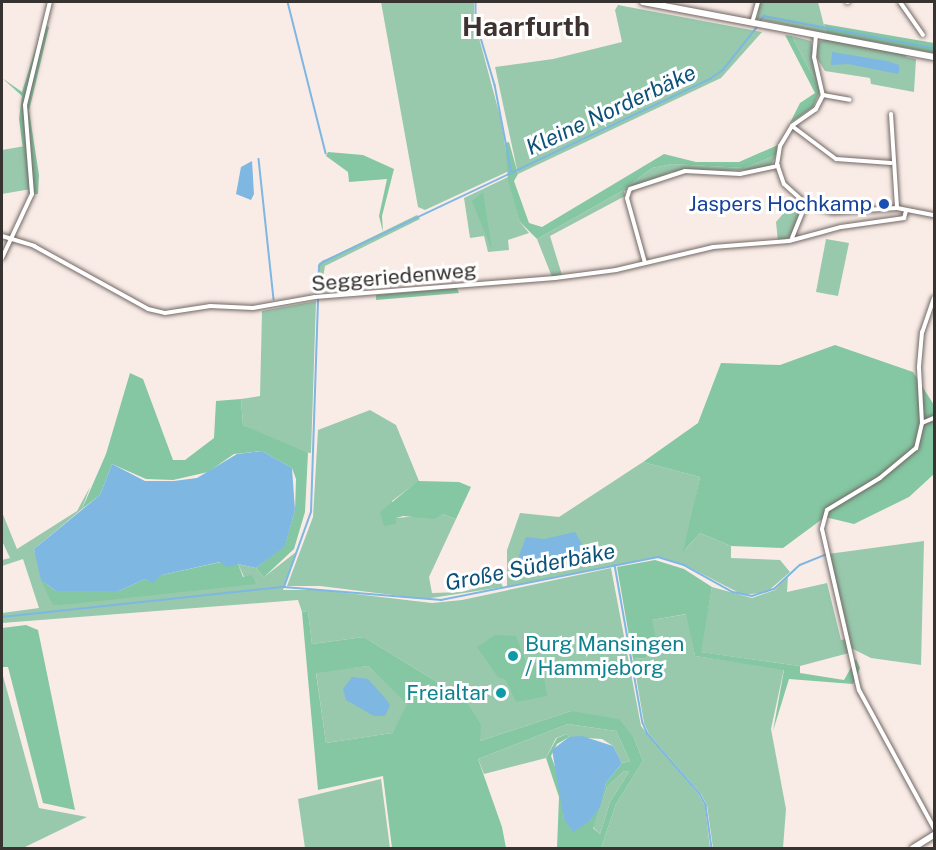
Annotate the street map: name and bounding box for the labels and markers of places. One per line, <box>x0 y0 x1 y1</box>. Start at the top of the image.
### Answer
place label: Jaspers Hochkamp <box>688 191 872 217</box>
marker: Jaspers Hochkamp <box>877 197 891 211</box>
place label: Burg Mansingen / Hammjeborg <box>525 631 684 681</box>
marker: Burg Mansingen / Hammjeborg <box>506 649 520 663</box>
place label: Freialtar <box>406 680 489 706</box>
marker: Freialtar <box>494 686 508 700</box>

